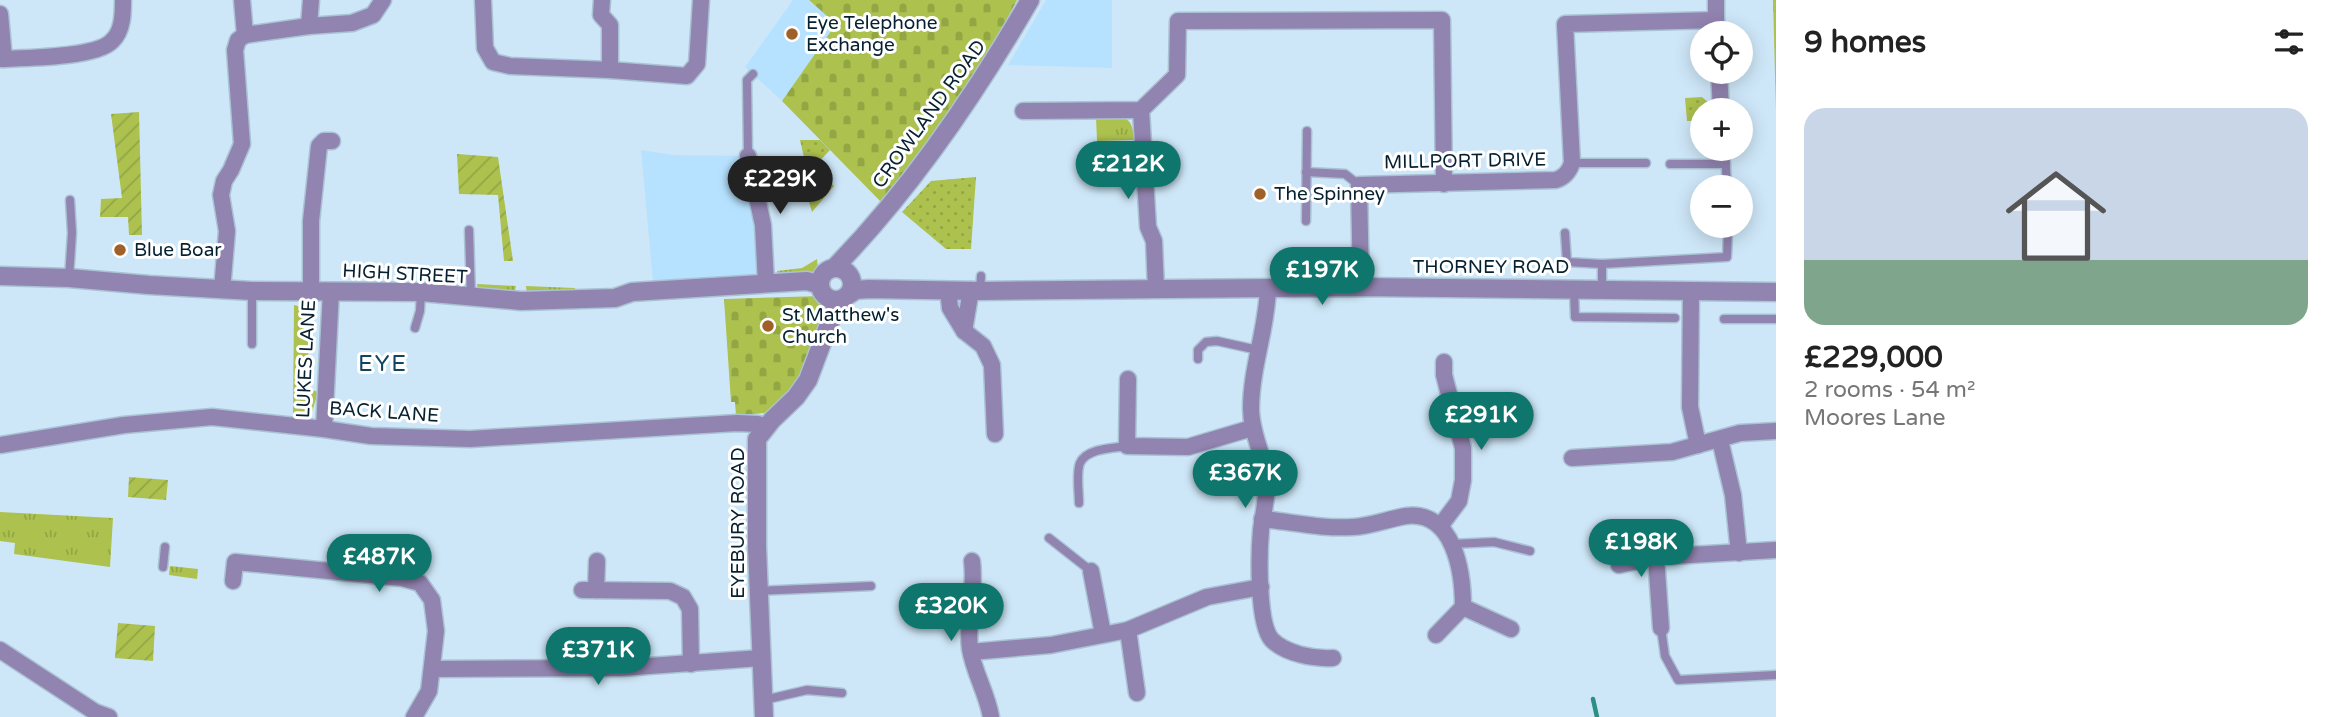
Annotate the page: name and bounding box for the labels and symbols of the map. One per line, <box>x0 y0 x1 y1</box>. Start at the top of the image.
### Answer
place label: Eye Telephone Exchange <box>806 12 938 56</box>
marker: Eye Telephone Exchange <box>784 26 800 42</box>
street label: CROWLAND ROAD <box>868 36 990 192</box>
pin: £212K <box>1079 142 1177 201</box>
street label: MILLPORT DRIVE <box>1384 149 1546 173</box>
pin: £229K <box>731 156 829 216</box>
place label: The Spinney <box>1274 183 1385 205</box>
marker: The Spinney <box>1252 186 1268 202</box>
place label: Blue Boar <box>134 239 222 261</box>
marker: Blue Boar <box>112 242 128 258</box>
pin: £197K <box>1273 247 1371 307</box>
street label: THORNEY ROAD <box>1413 256 1569 278</box>
street label: HIGH STREET <box>342 260 469 288</box>
street label: LUKES LANE <box>292 299 320 419</box>
place label: St Matthew's Church <box>782 304 899 348</box>
marker: St Matthew's Church <box>760 318 776 334</box>
district label: EYE <box>358 350 408 378</box>
pin: £291K <box>1432 392 1530 452</box>
street label: BACK LANE <box>328 397 440 427</box>
street label: EYEBURY ROAD <box>727 447 749 599</box>
pin: £367K <box>1196 450 1294 510</box>
pin: £198K <box>1592 520 1690 579</box>
pin: £487K <box>330 534 428 594</box>
pin: £320K <box>902 584 1000 643</box>
pin: £371K <box>549 628 647 687</box>

